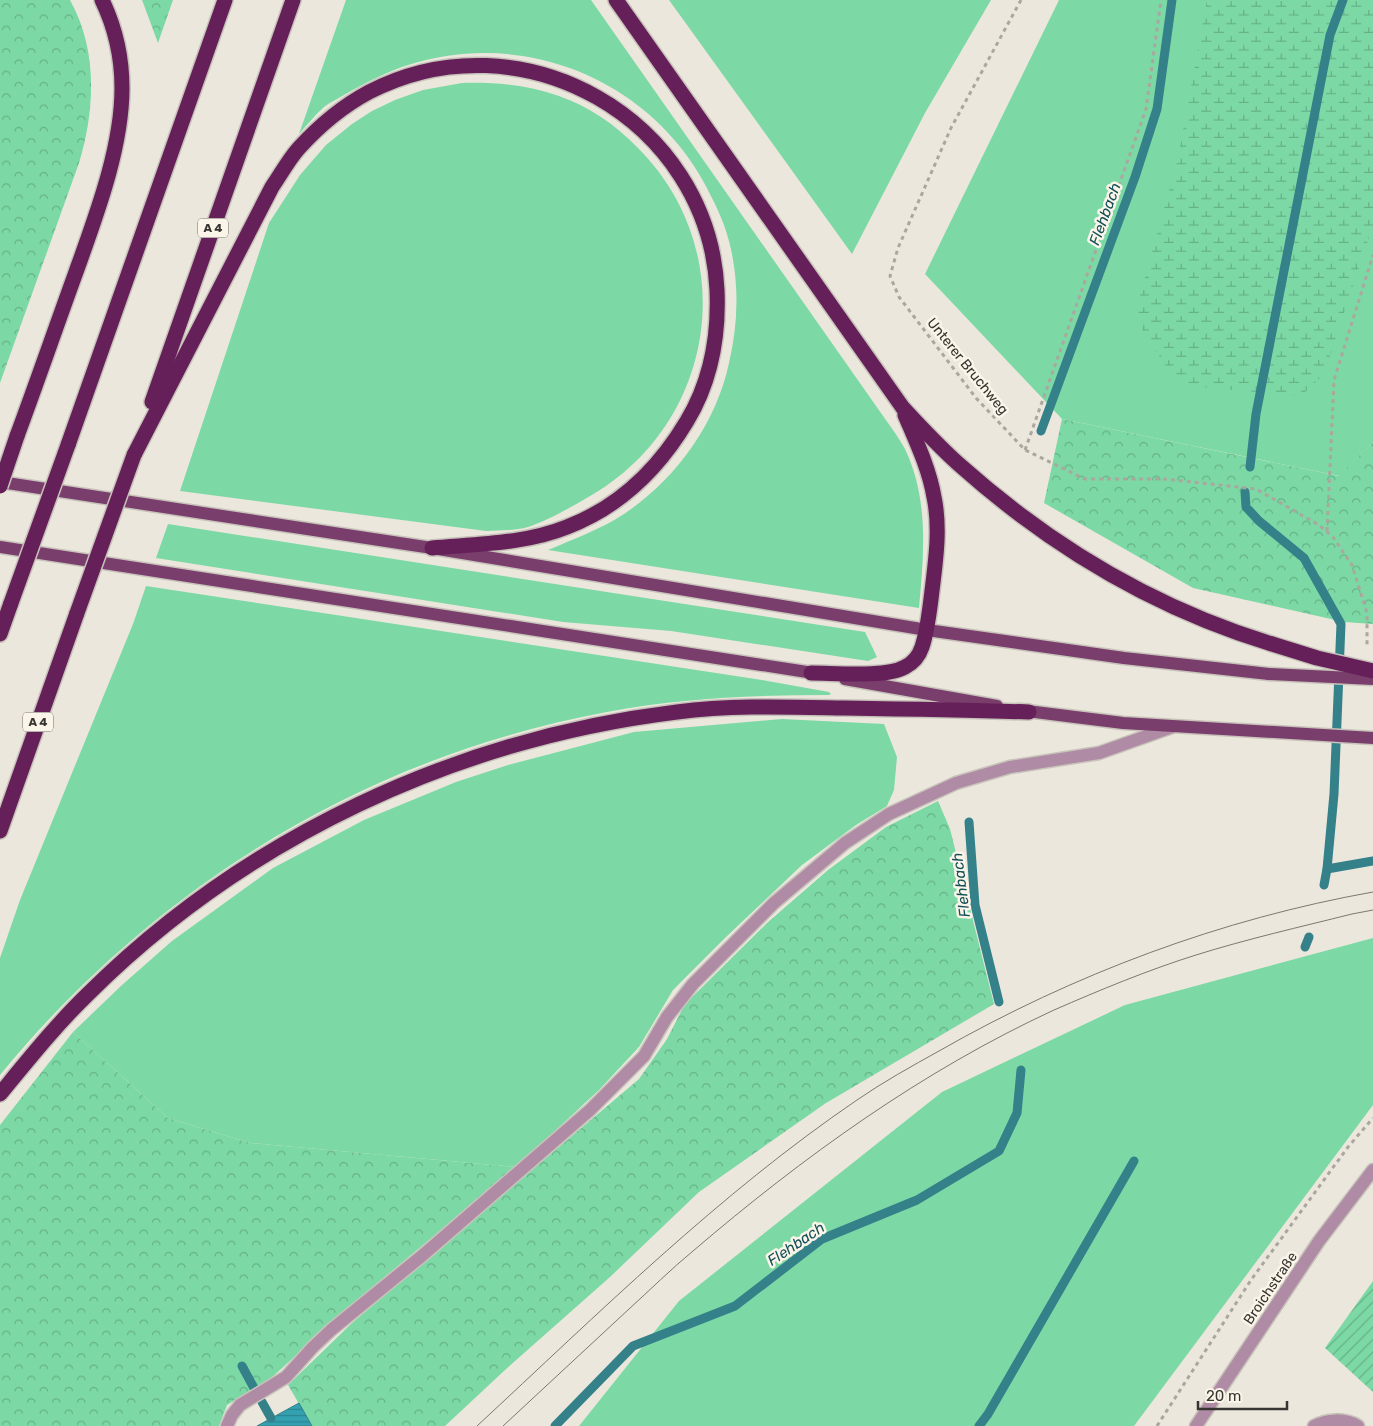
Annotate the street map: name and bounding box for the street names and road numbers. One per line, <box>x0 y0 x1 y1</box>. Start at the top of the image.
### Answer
road number: A 4 <box>198 218 228 238</box>
street label: Unterer Bruchweg <box>923 315 1012 418</box>
road number: A 4 <box>23 712 53 732</box>
street label: Broichstraße <box>1240 1249 1301 1328</box>

